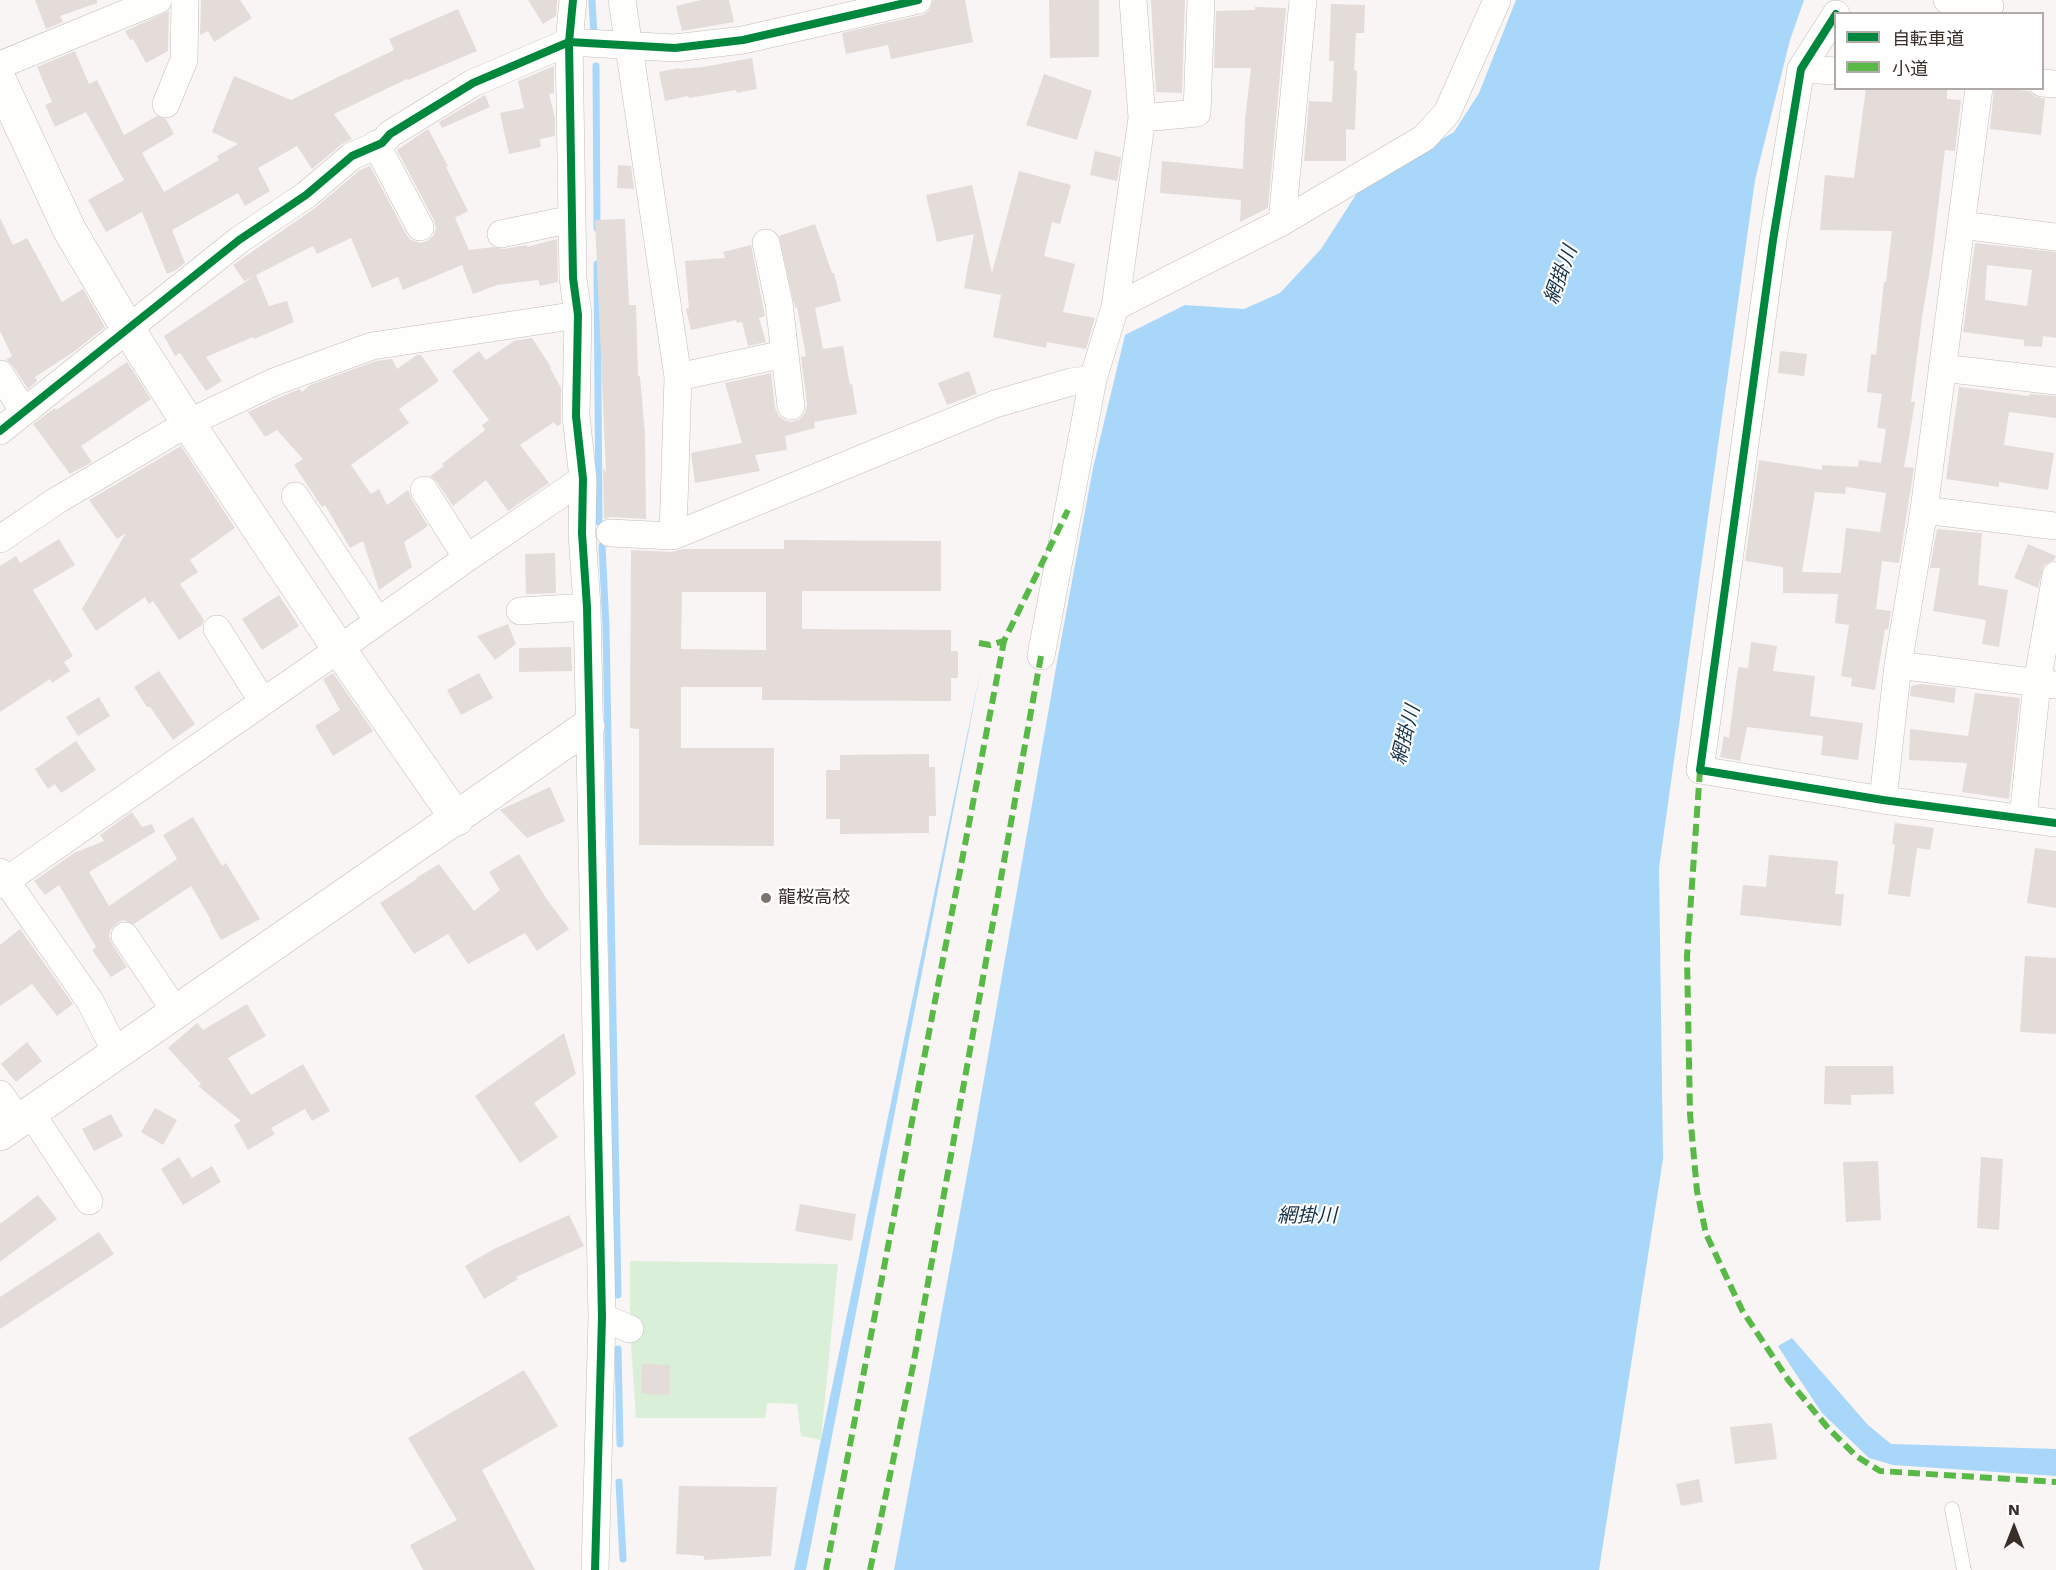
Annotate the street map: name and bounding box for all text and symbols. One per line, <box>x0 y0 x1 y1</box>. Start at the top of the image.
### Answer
legend <box>1834 12 2044 90</box>
text: 自転車道 <box>1892 28 1964 49</box>
text: 小道 <box>1892 58 1928 79</box>
water label: 網掛川 <box>1539 243 1583 307</box>
water label: 網掛川 <box>1387 703 1425 767</box>
place label: 龍桜高校 <box>778 887 850 909</box>
marker: 龍桜高校 <box>759 891 773 905</box>
water label: 網掛川 <box>1277 1204 1337 1228</box>
north arrow <box>1984 1498 2044 1558</box>
text: N <box>2008 1500 2020 1519</box>

